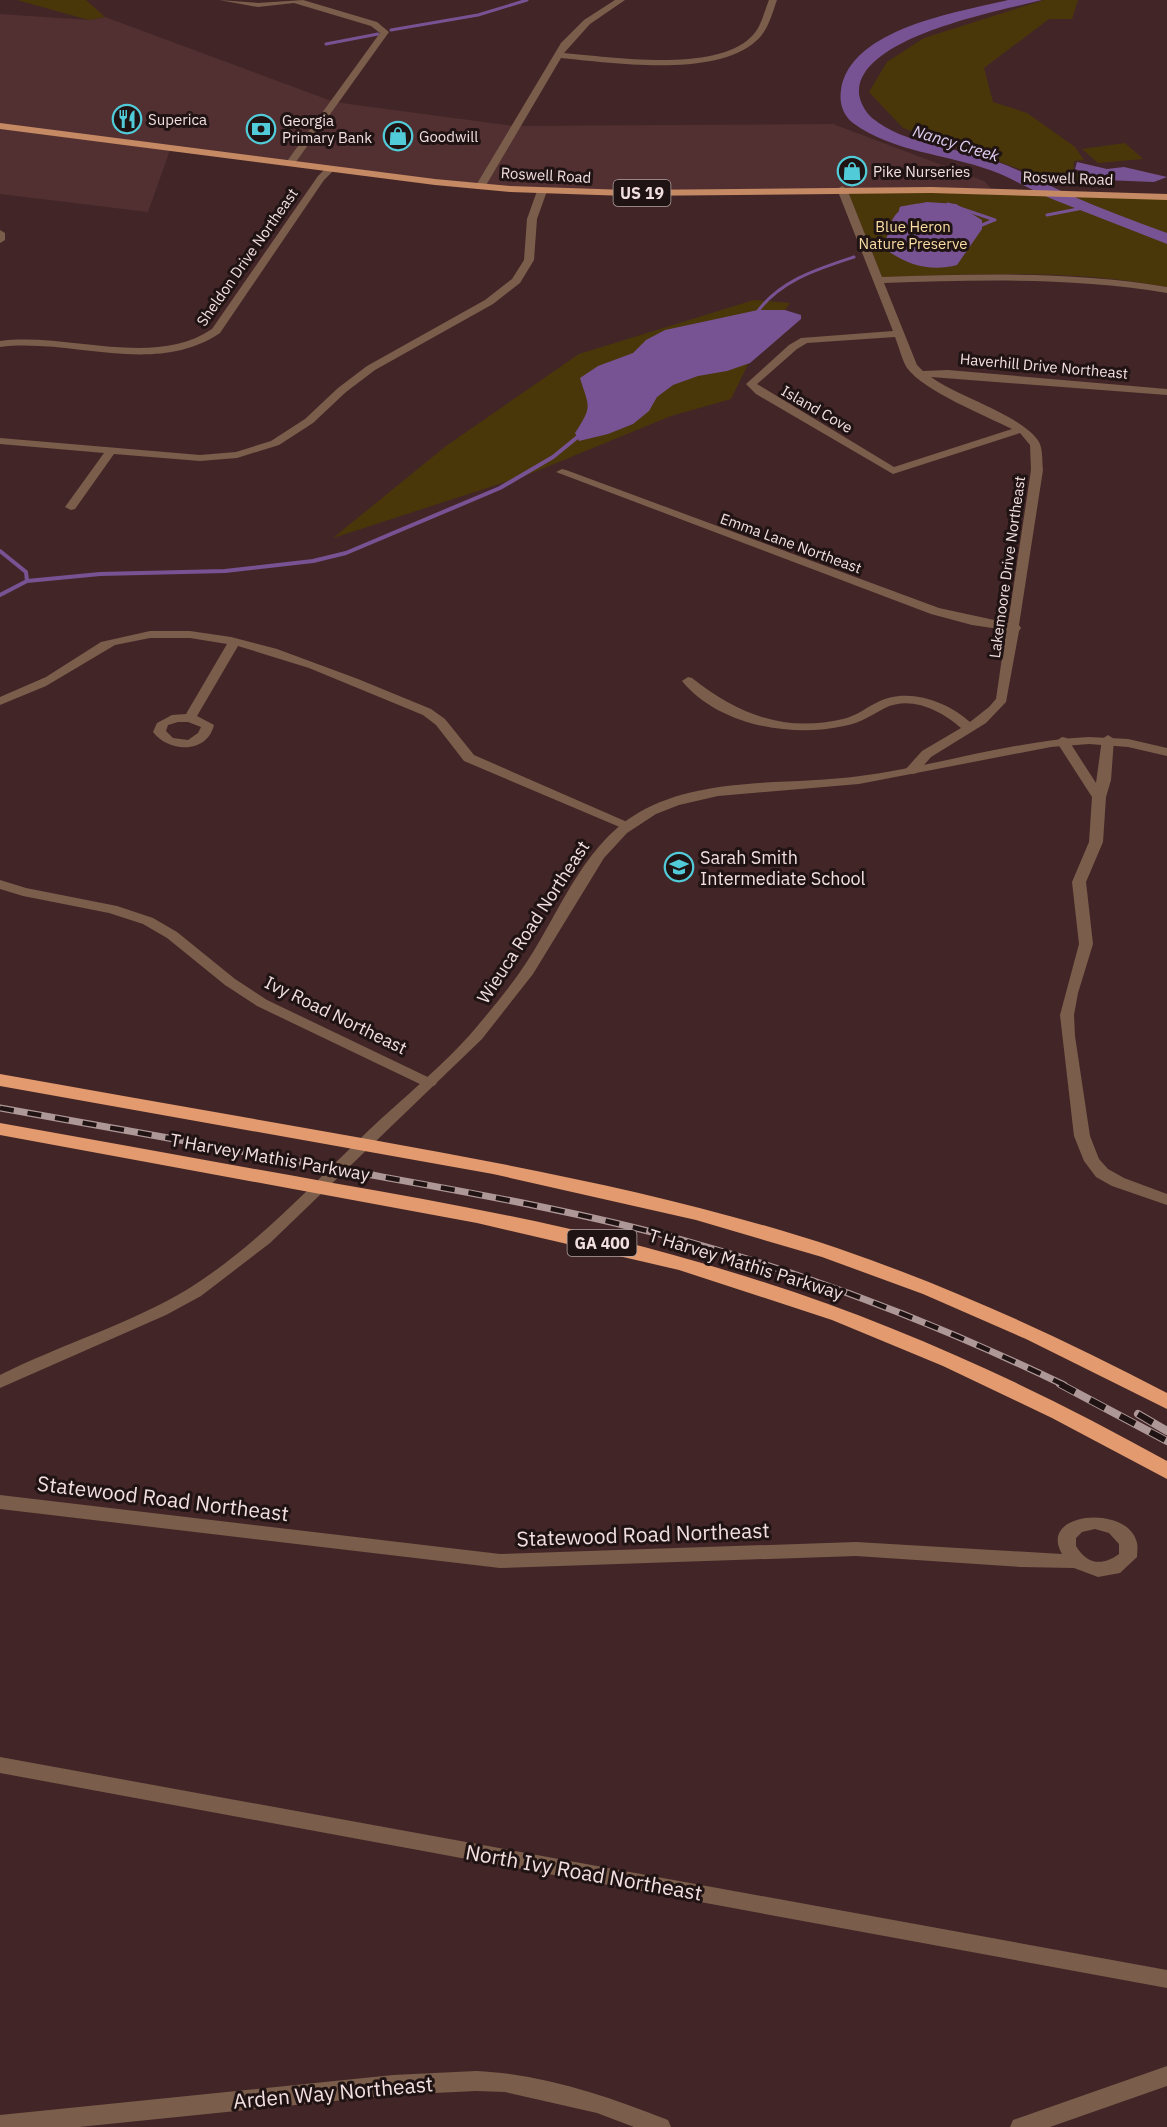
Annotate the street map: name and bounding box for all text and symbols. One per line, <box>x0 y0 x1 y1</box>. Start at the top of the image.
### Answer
restaurant icon: Superica <box>111 103 143 135</box>
place label: Superica <box>148 110 207 129</box>
place label: Georgia Primary Bank <box>282 111 372 147</box>
bank icon: Georgia Primary Bank <box>245 113 277 145</box>
shop icon: Goodwill <box>382 120 414 152</box>
water label: Nancy Creek <box>911 120 1002 166</box>
place label: Goodwill <box>419 127 478 146</box>
shop icon: Pike Nurseries <box>836 155 868 187</box>
place label: Pike Nurseries <box>873 162 970 181</box>
street label: Roswell Road <box>500 163 592 187</box>
street label: Roswell Road <box>1022 167 1114 189</box>
road number: US 19 <box>614 180 670 206</box>
street label: Sheldon Drive Northeast <box>192 184 302 330</box>
park label: Blue Heron Nature Preserve <box>859 217 967 253</box>
street label: Haverhill Drive Northeast <box>959 349 1129 383</box>
street label: Island Cove <box>778 381 856 437</box>
street label: Lakemoore Drive Northeast <box>985 475 1029 659</box>
street label: Emma Lane Northeast <box>718 509 864 577</box>
street label: Wieuca Road Northeast <box>472 836 594 1008</box>
place label: Sarah Smith Intermediate School <box>700 846 866 890</box>
school or university icon: Sarah Smith Intermediate School <box>663 851 695 883</box>
street label: Ivy Road Northeast <box>261 971 411 1059</box>
street label: T Harvey Mathis Parkway <box>168 1128 372 1186</box>
street label: T Harvey Mathis Parkway <box>646 1223 846 1305</box>
road number: GA 400 <box>568 1230 636 1256</box>
street label: Statewood Road Northeast <box>36 1469 290 1527</box>
street label: Statewood Road Northeast <box>516 1516 770 1552</box>
street label: North Ivy Road Northeast <box>463 1837 705 1907</box>
street label: Arden Way Northeast <box>232 2069 434 2115</box>

